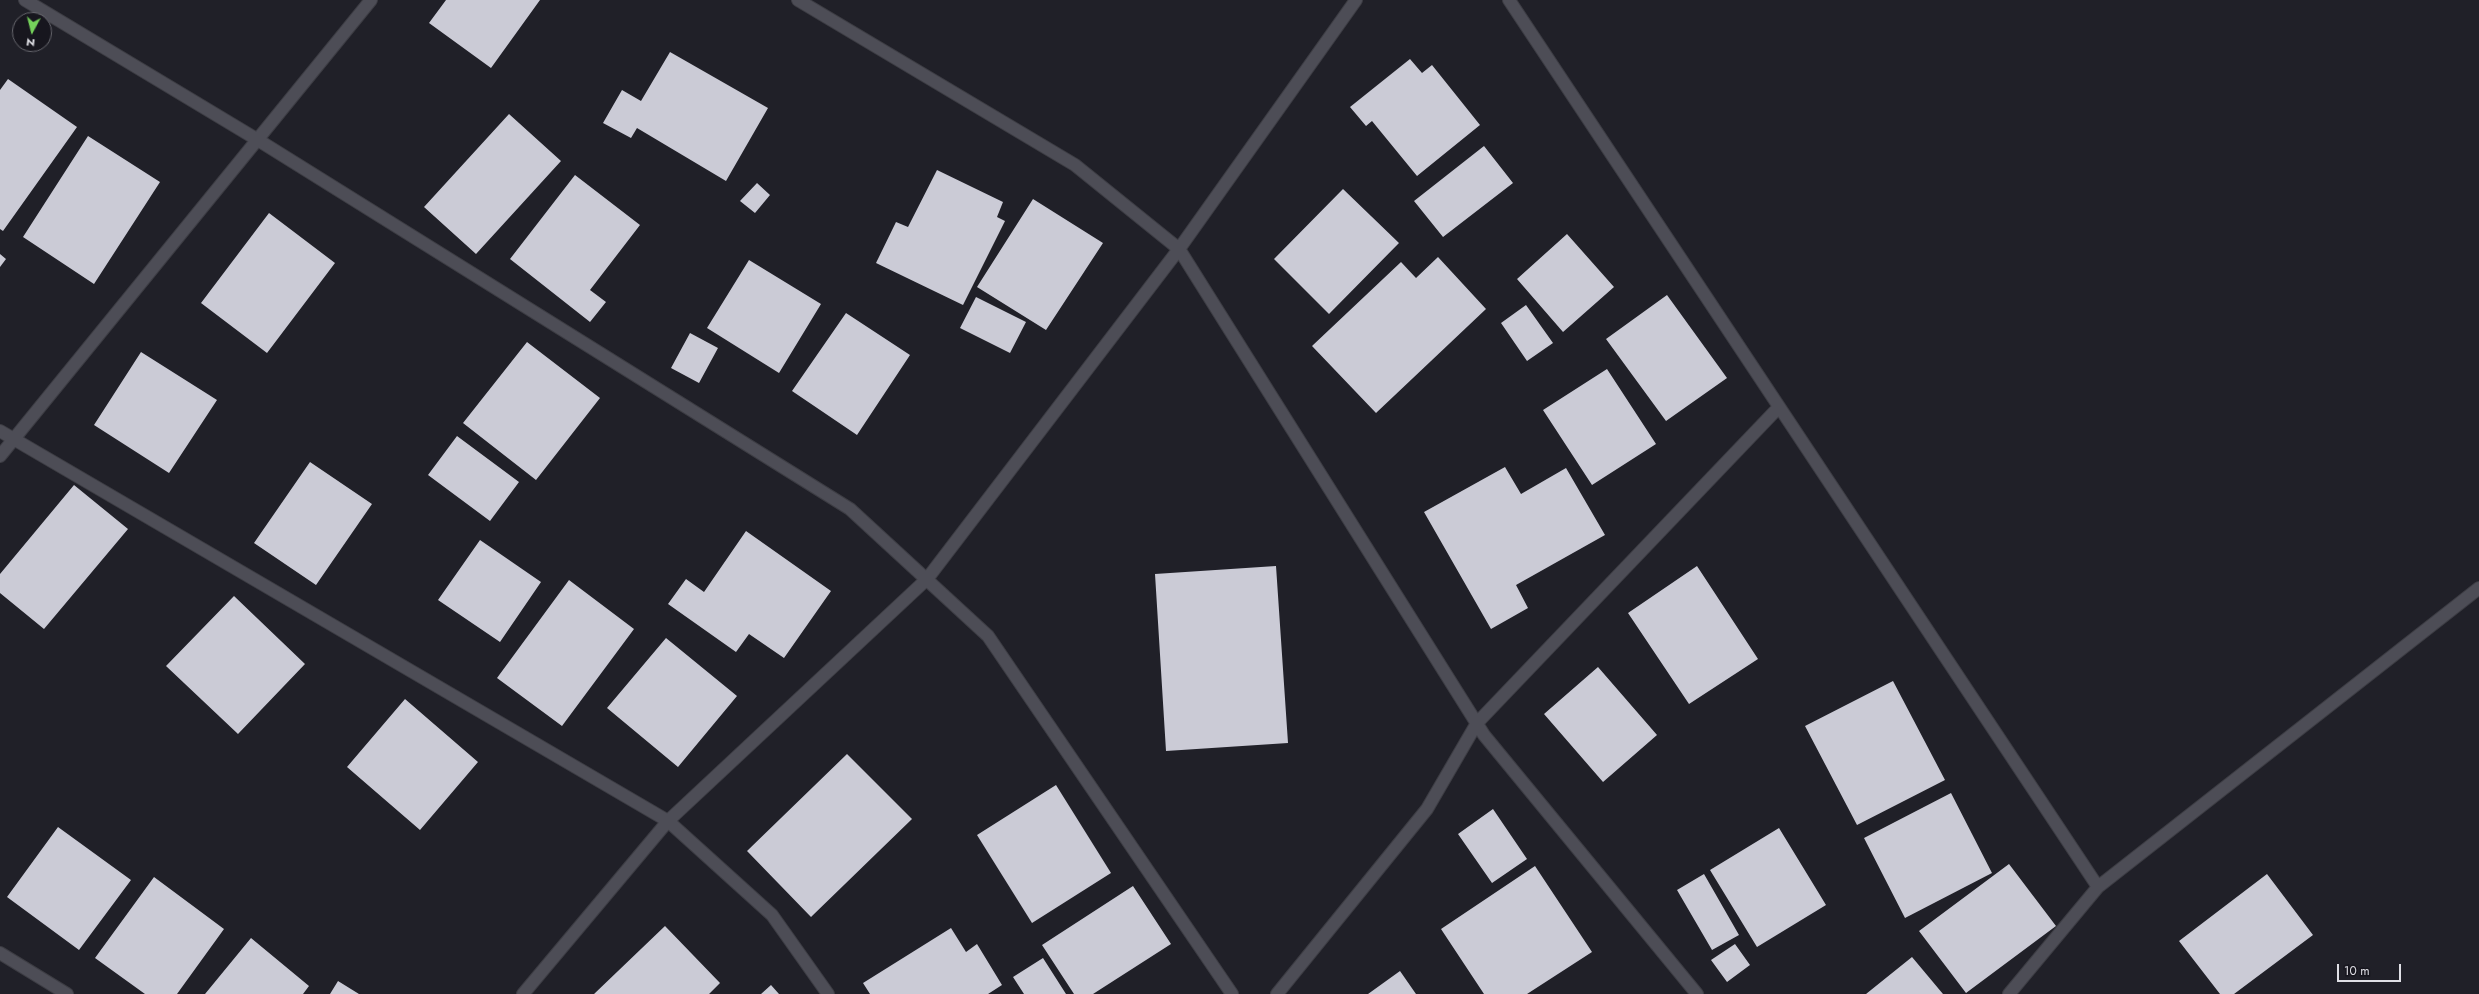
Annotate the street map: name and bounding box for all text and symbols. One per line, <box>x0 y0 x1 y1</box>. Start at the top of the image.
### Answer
north arrow <box>12 12 52 52</box>
text: N <box>25 34 36 51</box>
scale bar <box>2339 956 2403 982</box>
text: 10 m <box>2344 962 2370 980</box>

